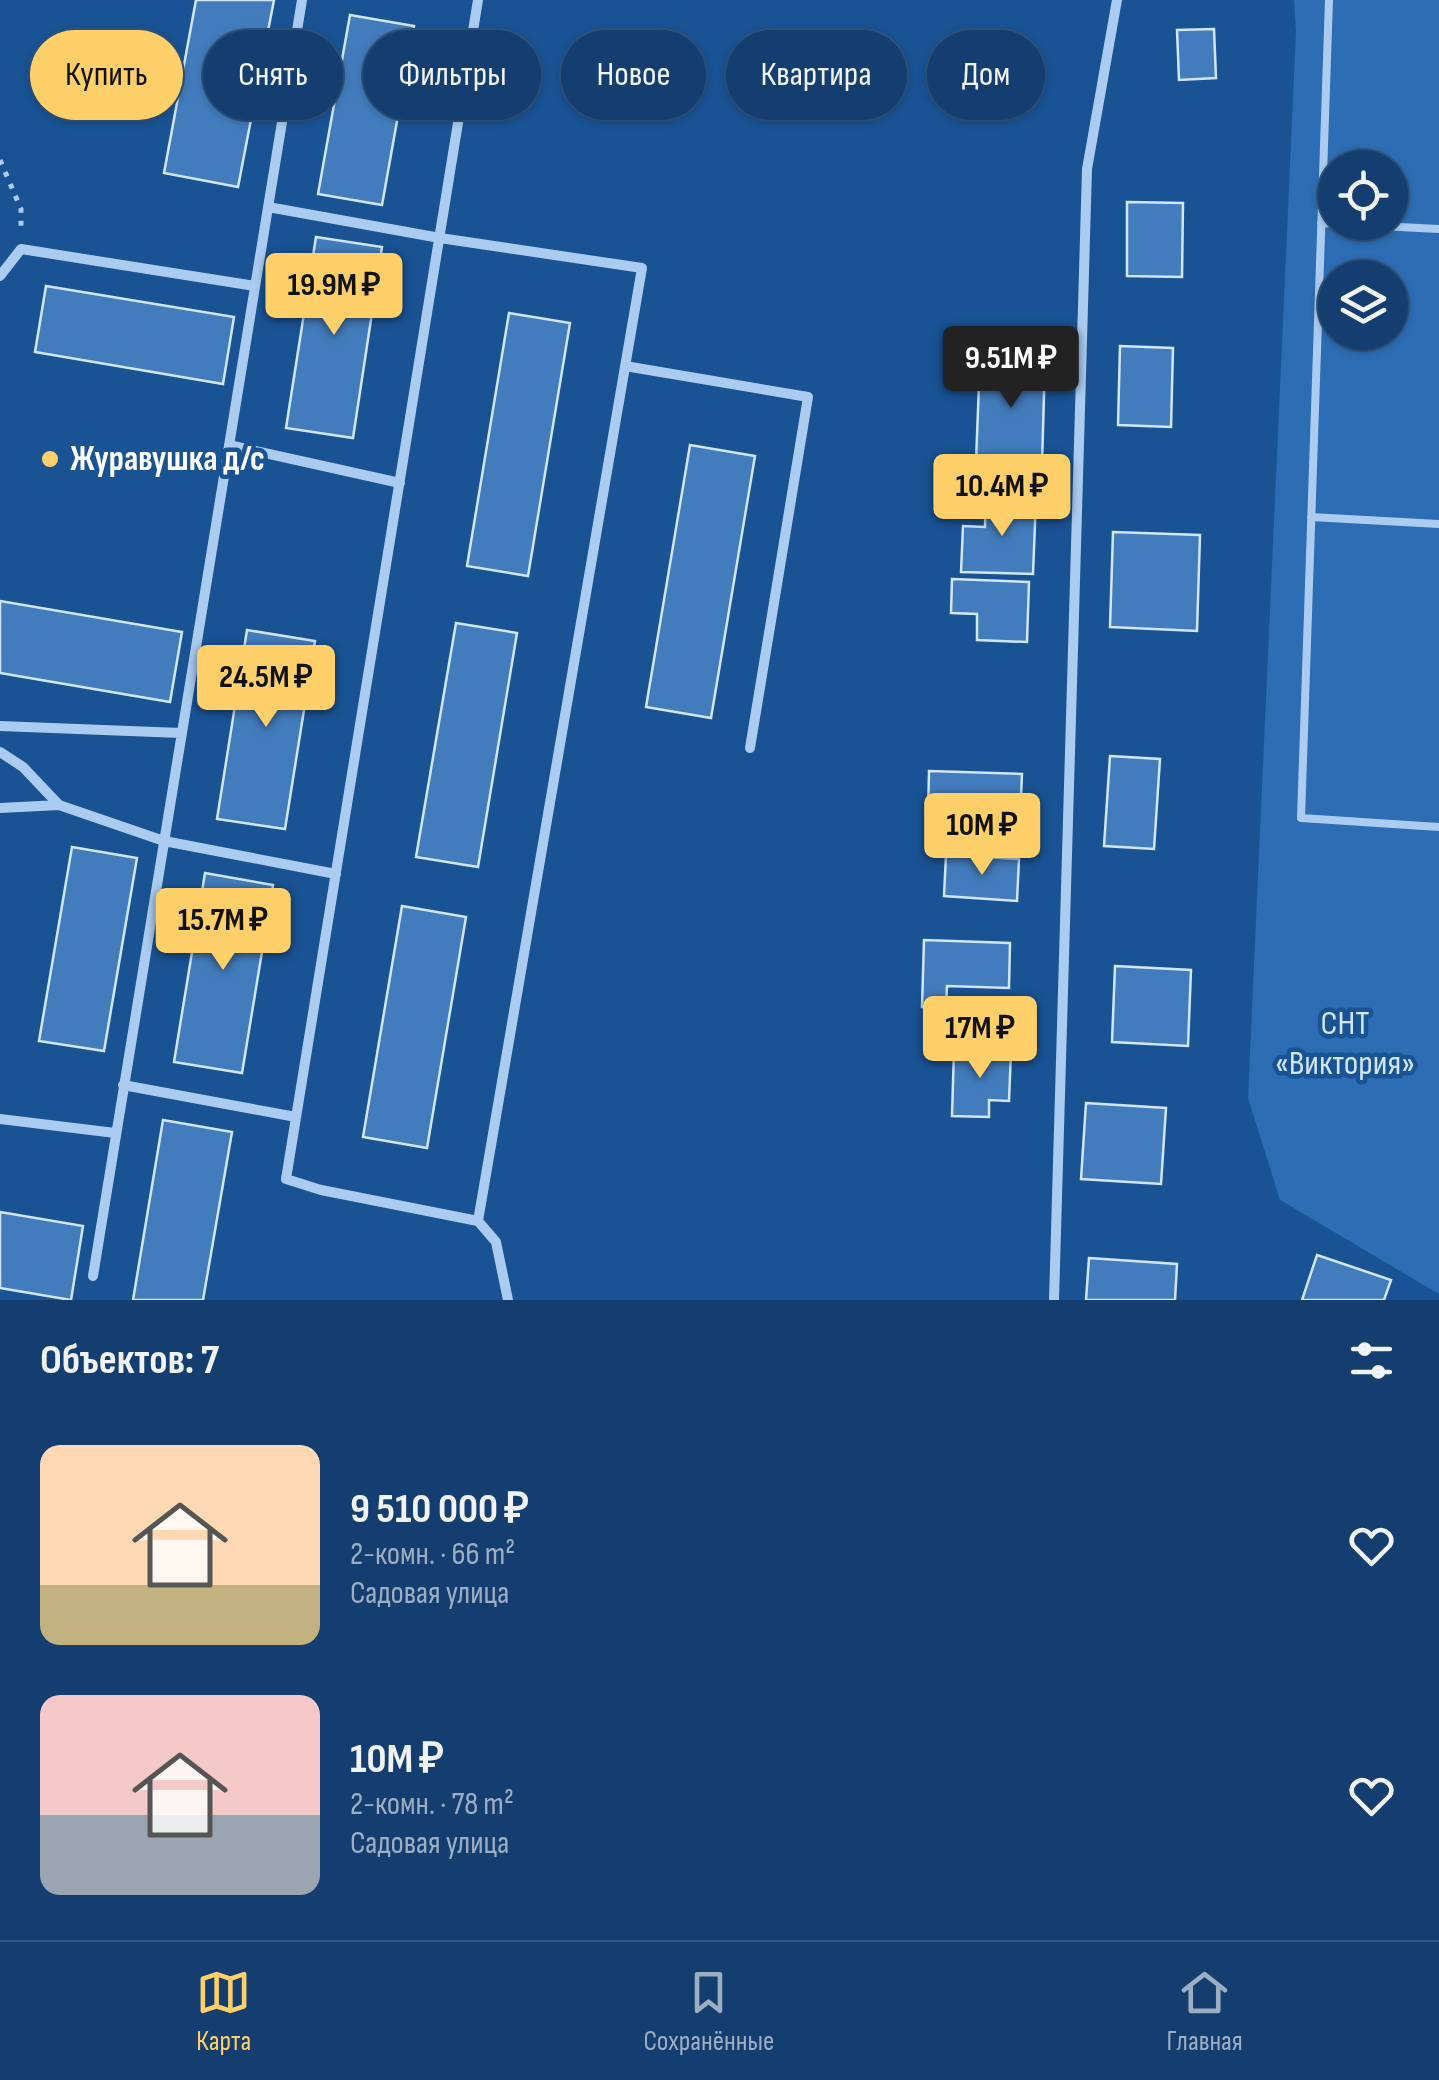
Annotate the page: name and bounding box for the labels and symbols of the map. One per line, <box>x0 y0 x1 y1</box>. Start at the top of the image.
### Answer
pin: 19.9M ₽ <box>242 253 426 338</box>
pin: 9.51M ₽ <box>919 326 1103 411</box>
place label: Журавушка д/с <box>70 438 265 481</box>
marker: Журавушка д/с <box>39 448 61 470</box>
pin: 10.4M ₽ <box>910 454 1094 539</box>
pin: 24.5M ₽ <box>174 645 358 730</box>
pin: 10M ₽ <box>912 793 1052 878</box>
pin: 15.7M ₽ <box>131 888 315 973</box>
pin: 17M ₽ <box>910 996 1050 1081</box>
park label: СНТ «Виктория» <box>1275 1002 1415 1085</box>

